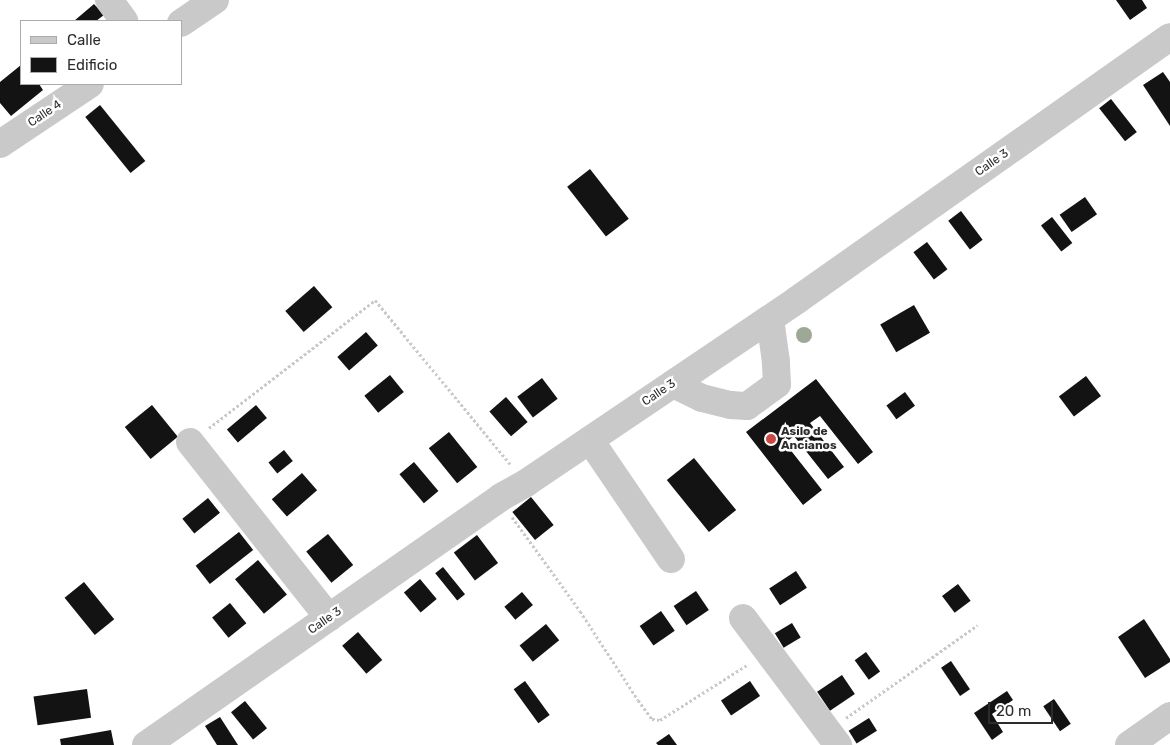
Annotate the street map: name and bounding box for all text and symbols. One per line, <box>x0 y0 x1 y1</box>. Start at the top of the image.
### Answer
legend <box>20 20 182 85</box>
text: Calle <box>67 31 101 49</box>
text: Edificio <box>67 56 117 74</box>
street label: Calle 4 <box>25 98 65 130</box>
street label: Calle 3 <box>973 146 1011 180</box>
street label: Calle 3 <box>640 377 678 409</box>
place label: Asilo de Ancianos <box>781 425 837 453</box>
marker: Asilo de Ancianos <box>765 433 777 445</box>
street label: Calle 3 <box>306 604 344 638</box>
scale bar <box>990 692 1055 724</box>
text: 20 m <box>996 702 1031 720</box>

